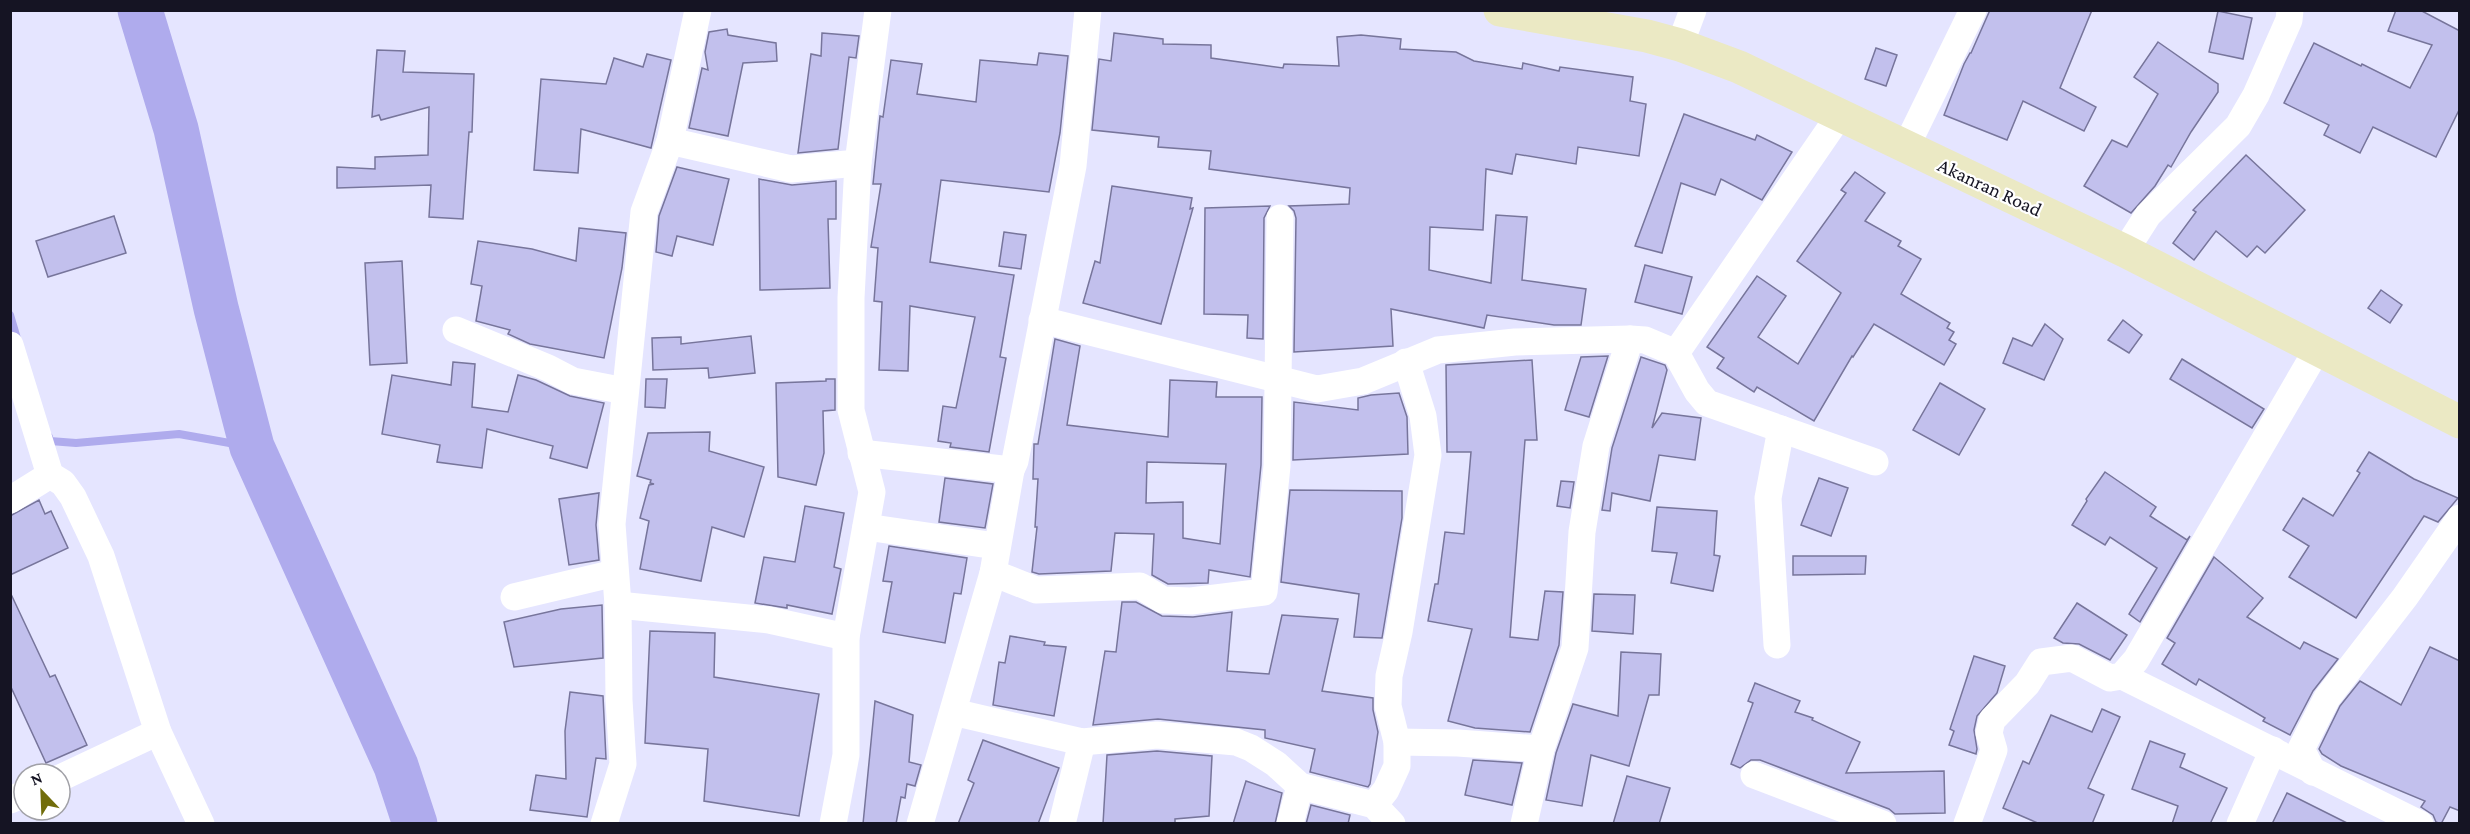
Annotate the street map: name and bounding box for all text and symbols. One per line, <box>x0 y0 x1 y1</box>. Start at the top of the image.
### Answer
street label: Akanran Road <box>1935 153 2046 221</box>
north arrow <box>12 762 72 822</box>
text: N <box>28 769 45 789</box>

